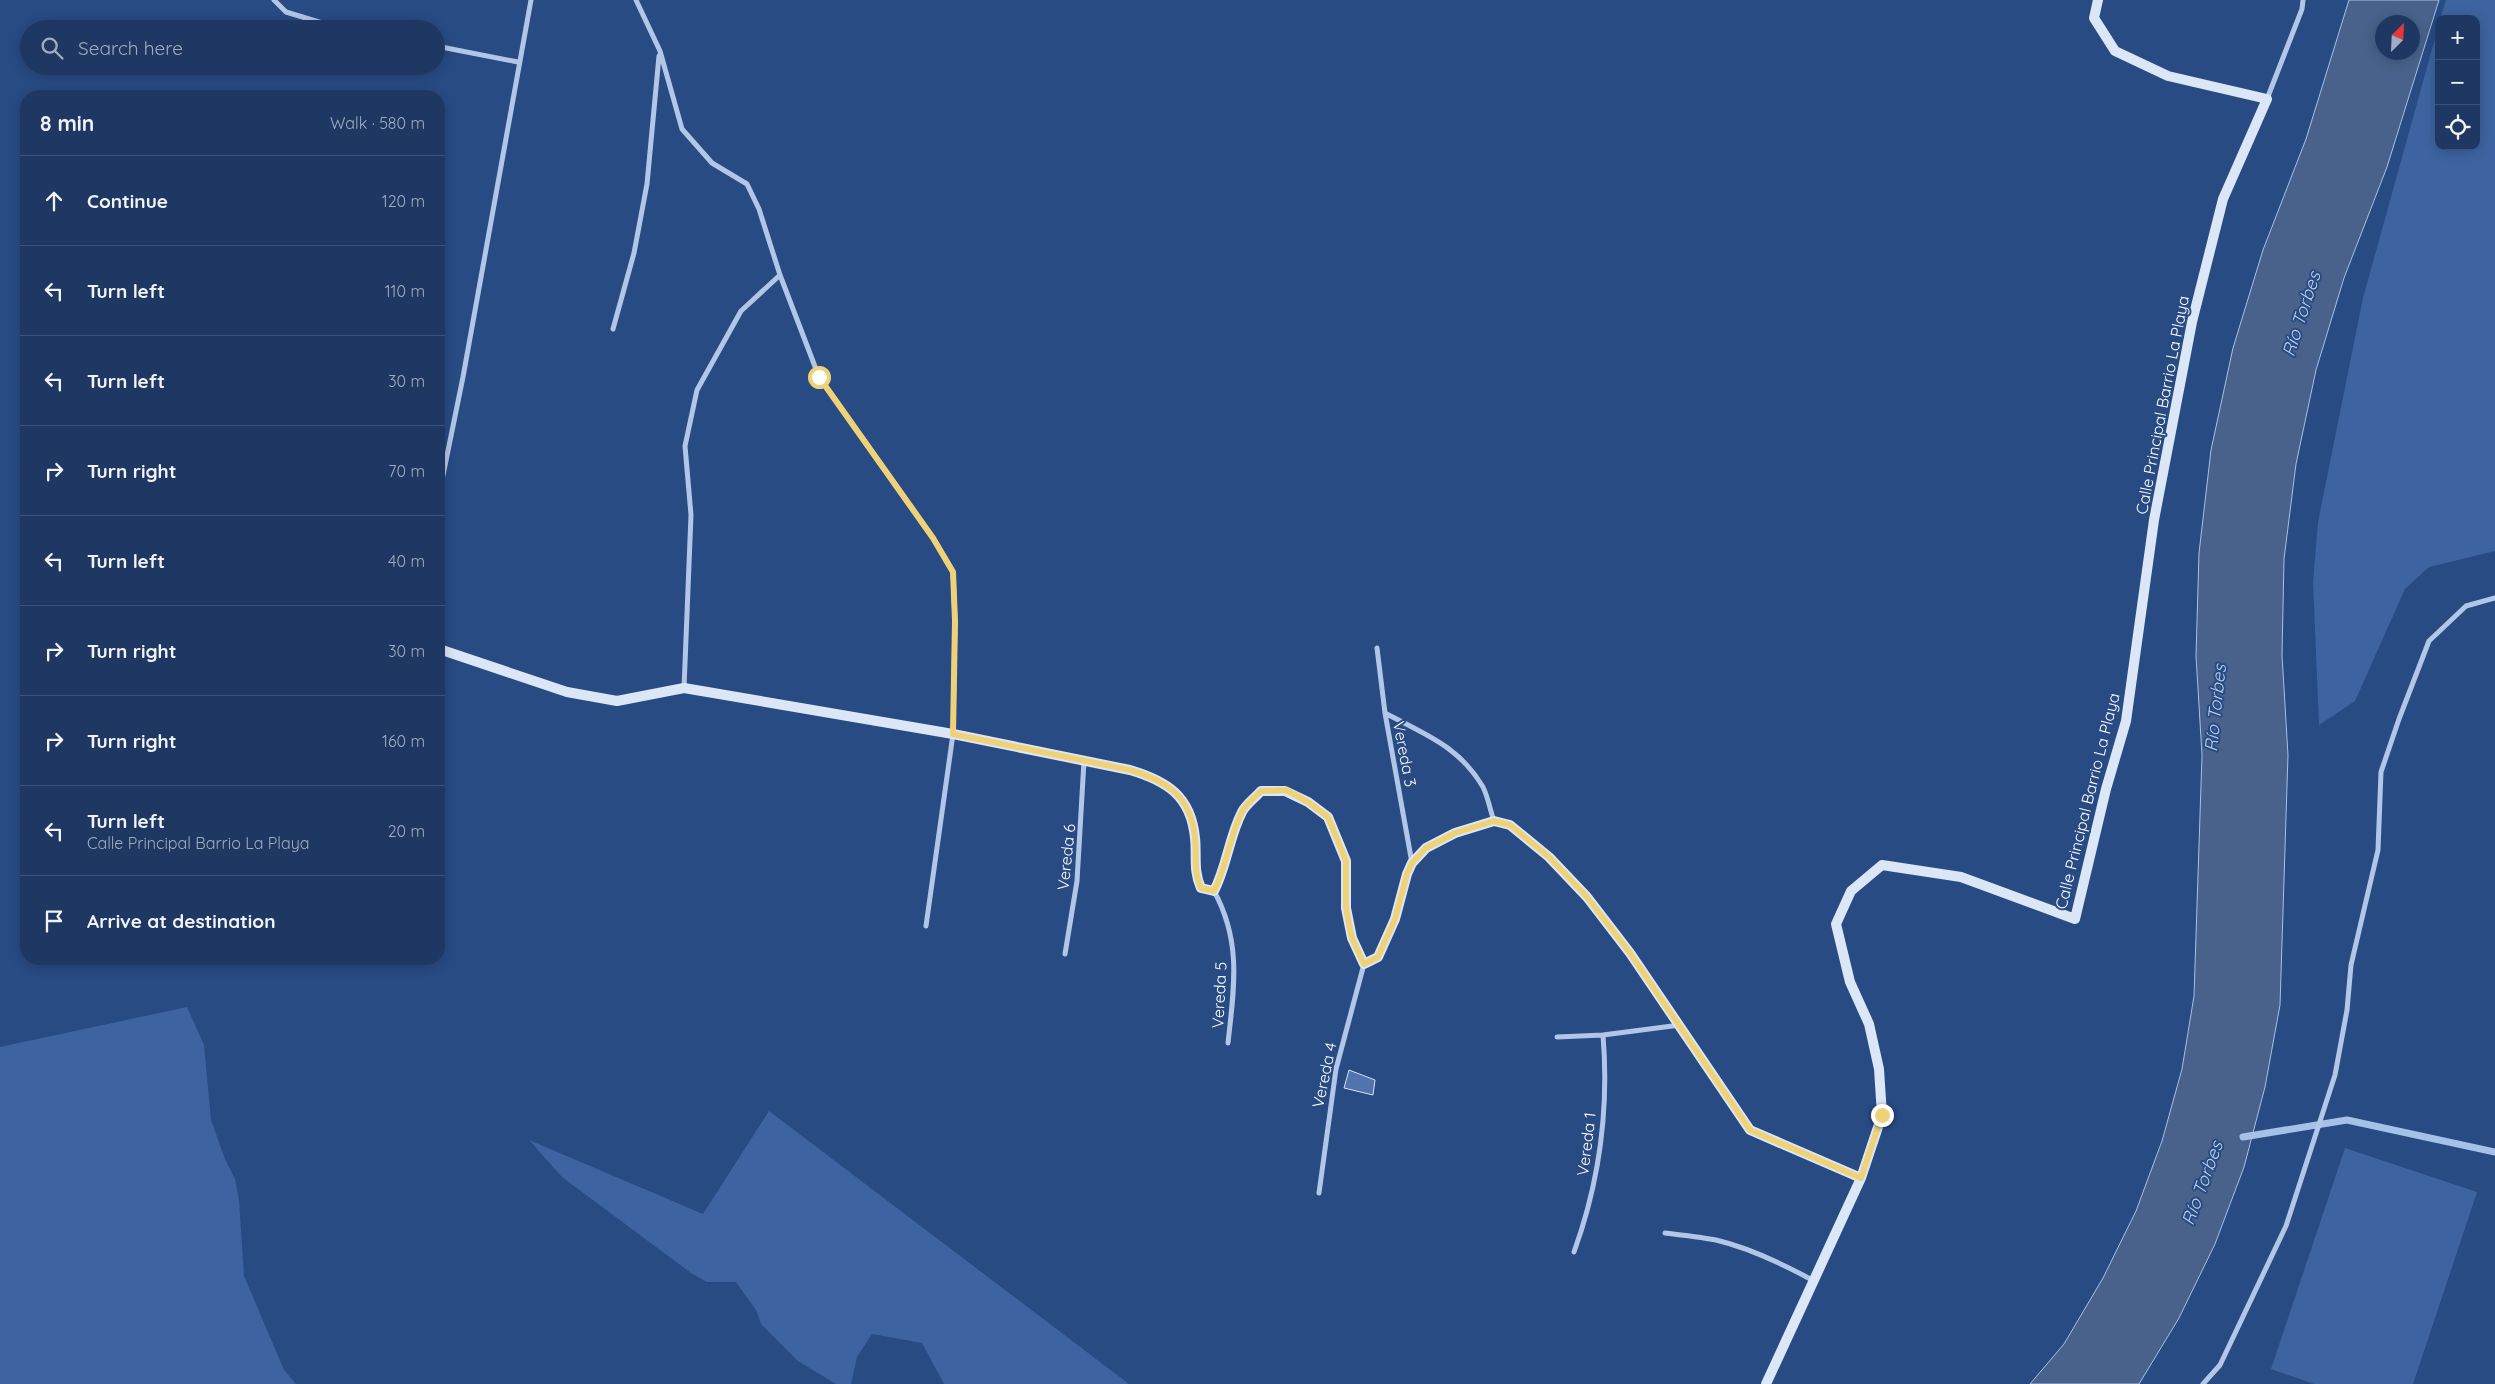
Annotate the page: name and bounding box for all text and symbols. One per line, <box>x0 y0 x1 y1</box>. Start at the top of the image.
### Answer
north arrow <box>2375 15 2420 60</box>
map controls <box>2435 15 2480 150</box>
button: + <box>2435 15 2480 60</box>
search box <box>20 20 445 75</box>
icon: search <box>38 34 66 62</box>
text: Search here <box>78 36 183 60</box>
button: − <box>2435 60 2480 105</box>
button: locate <box>2435 105 2480 150</box>
text: 8 min <box>40 110 94 136</box>
text: Walk · 580 m <box>330 113 425 133</box>
icon: ahead <box>40 187 68 215</box>
text: Continue <box>87 189 168 213</box>
text: 120 m <box>382 191 425 211</box>
water label: Río Torbes <box>2277 267 2326 359</box>
icon: left <box>40 277 68 305</box>
text: Turn left <box>87 279 165 303</box>
text: 110 m <box>385 281 425 301</box>
street label: Calle Principal Barrio La Playa <box>2131 294 2193 516</box>
route start <box>808 366 831 389</box>
icon: left <box>40 367 68 395</box>
text: Turn left <box>87 369 165 393</box>
text: 30 m <box>388 371 425 391</box>
icon: right <box>40 457 68 485</box>
text: Turn right <box>87 459 176 483</box>
text: 70 m <box>388 461 425 481</box>
icon: left <box>40 547 68 575</box>
text: Turn left <box>87 549 165 573</box>
text: 40 m <box>388 551 425 571</box>
icon: right <box>40 637 68 665</box>
text: Turn right <box>87 639 176 663</box>
text: 30 m <box>388 641 425 661</box>
water label: Río Torbes <box>2199 662 2231 753</box>
street label: Calle Principal Barrio La Playa <box>2050 691 2124 911</box>
street label: Vereda 3 <box>1389 720 1421 788</box>
icon: right <box>40 727 68 755</box>
text: Turn right <box>87 729 176 753</box>
text: 160 m <box>382 731 425 751</box>
text: Turn left <box>87 809 165 833</box>
icon: left <box>40 817 68 845</box>
text: 20 m <box>388 821 425 841</box>
street label: Vereda 6 <box>1053 822 1079 891</box>
text: Calle Principal Barrio La Playa <box>87 833 309 853</box>
icon: arrive <box>40 907 68 935</box>
text: Arrive at destination <box>87 909 276 933</box>
street label: Vereda 5 <box>1207 961 1231 1029</box>
street label: Vereda 4 <box>1307 1040 1341 1110</box>
route end <box>1871 1104 1894 1127</box>
street label: Vereda 1 <box>1572 1111 1600 1177</box>
water label: Río Torbes <box>2176 1136 2228 1228</box>

